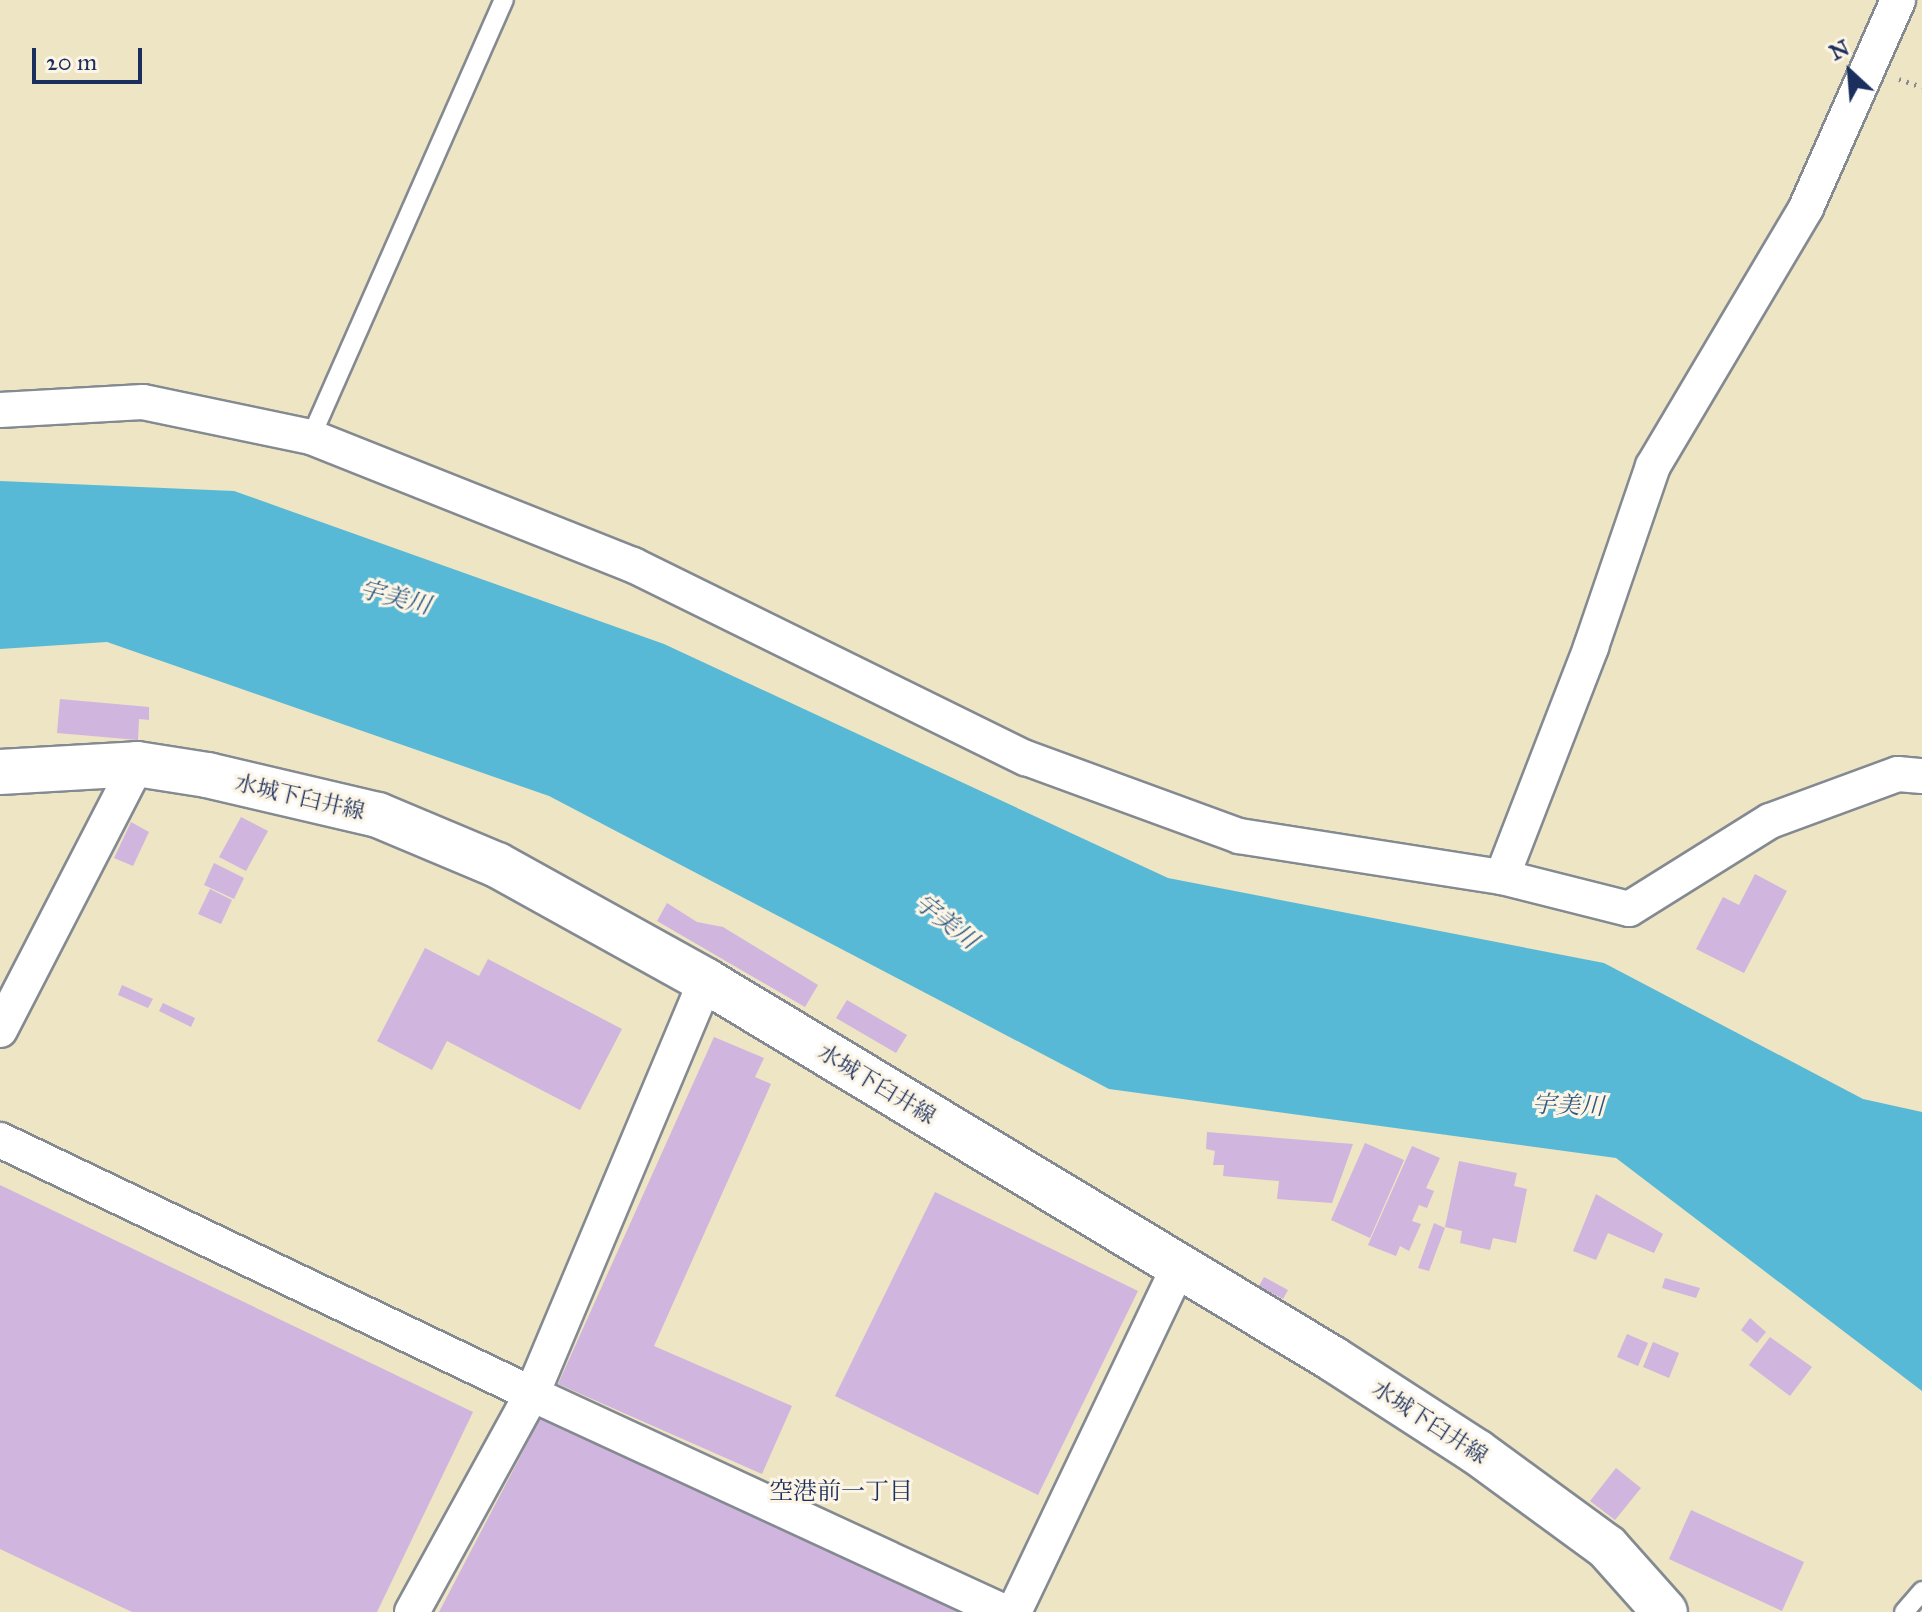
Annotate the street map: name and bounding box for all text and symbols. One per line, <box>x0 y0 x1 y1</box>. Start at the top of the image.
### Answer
scale bar <box>36 32 146 82</box>
north arrow <box>1810 32 1890 112</box>
text: N <box>1825 34 1854 66</box>
text: 20 m <box>46 47 97 77</box>
water label: 宇美川 <box>357 575 433 621</box>
street label: 水城下臼井線 <box>233 769 367 825</box>
water label: 宇美川 <box>909 888 983 956</box>
street label: 水城下臼井線 <box>814 1039 940 1129</box>
water label: 宇美川 <box>1532 1090 1604 1122</box>
street label: 水城下臼井線 <box>1367 1375 1493 1469</box>
district label: 空港前一丁目 <box>769 1478 913 1506</box>

